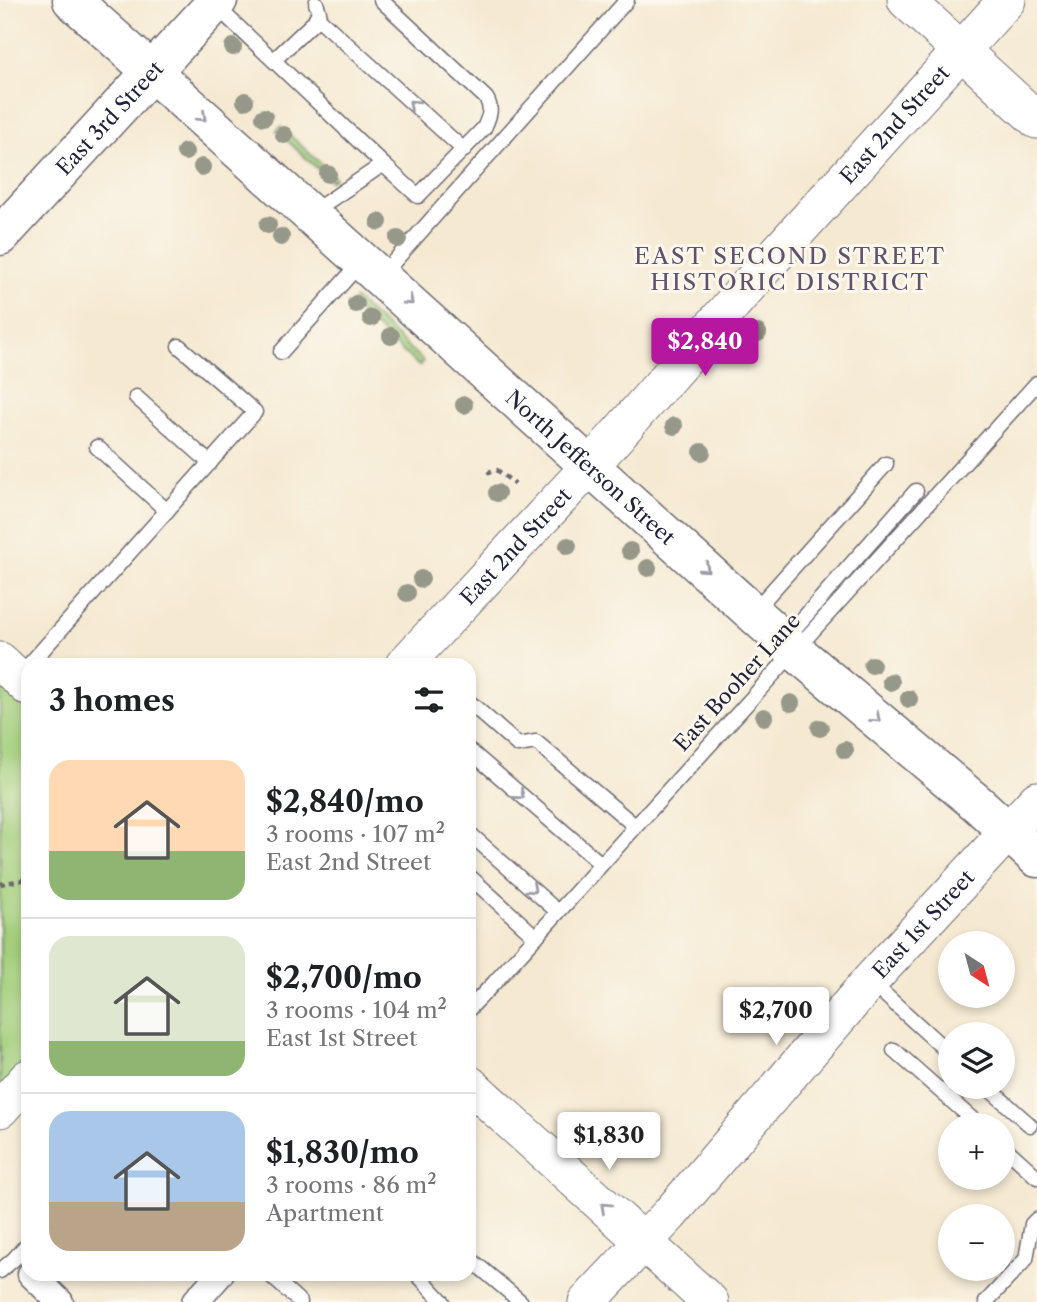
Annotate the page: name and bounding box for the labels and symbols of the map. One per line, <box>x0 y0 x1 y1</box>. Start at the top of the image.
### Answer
street label: East 3rd Street <box>51 55 168 180</box>
street label: East 2nd Street <box>834 60 955 188</box>
one-way arrow <box>408 100 421 112</box>
one-way arrow <box>194 109 207 121</box>
district label: EAST SECOND STREET HISTORIC DISTRICT <box>634 242 946 296</box>
one-way arrow <box>400 293 413 305</box>
pin: $2,840 <box>648 318 762 378</box>
street label: North Jefferson Street <box>501 385 681 550</box>
street label: East 2nd Street <box>455 482 576 610</box>
one-way arrow <box>697 560 710 573</box>
street label: East Booher Lane <box>669 608 805 756</box>
one-way arrow <box>868 710 881 722</box>
one-way arrow <box>512 787 525 799</box>
street label: East 1st Street <box>867 864 979 983</box>
one-way arrow <box>524 881 537 893</box>
north arrow <box>938 931 1015 1008</box>
pin: $2,700 <box>719 988 833 1047</box>
pin: $1,830 <box>552 1112 666 1172</box>
one-way arrow <box>600 1203 613 1215</box>

